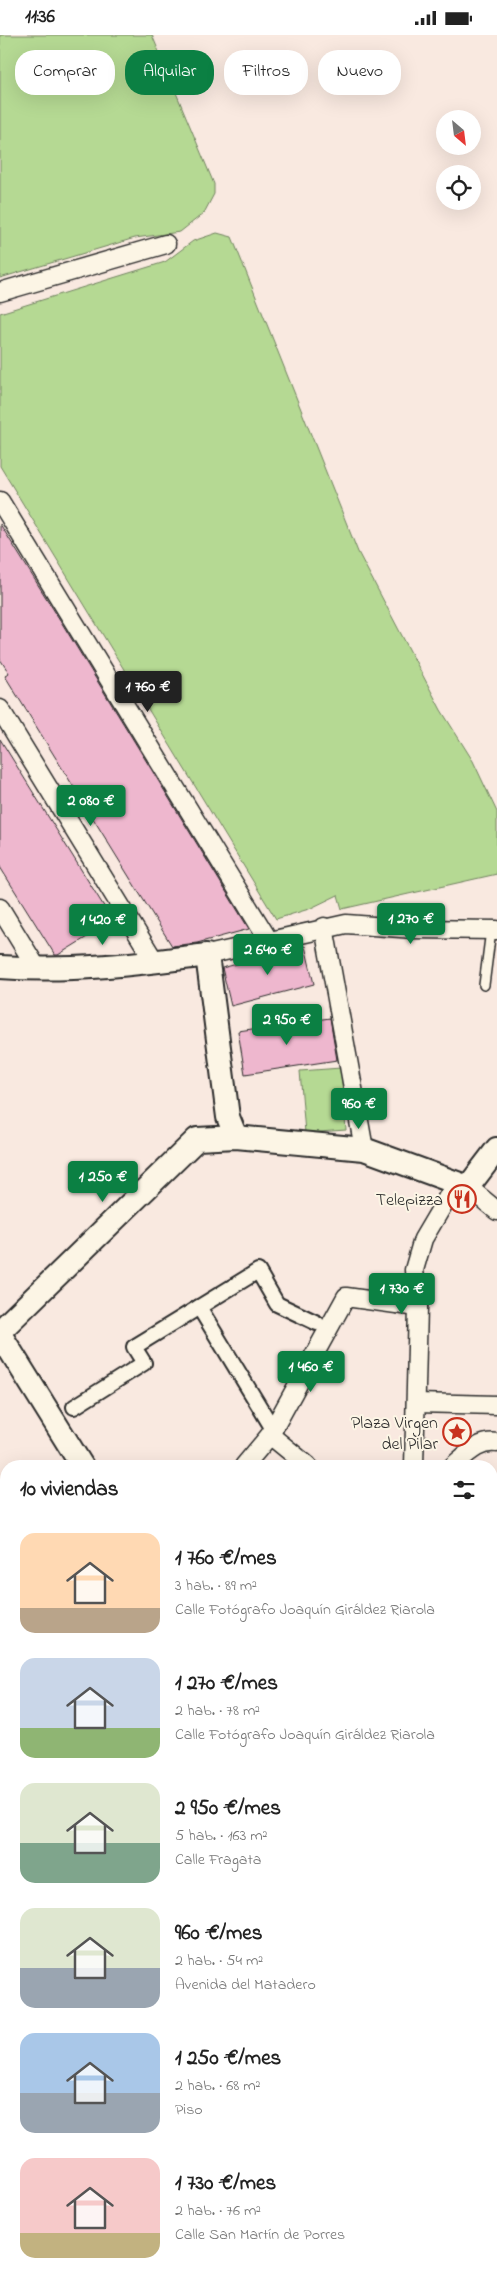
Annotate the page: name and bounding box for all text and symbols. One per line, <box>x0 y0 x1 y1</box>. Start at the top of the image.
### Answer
text: 11:36 <box>25 4 55 31</box>
chip: Comprar <box>15 50 115 95</box>
chip: Alquilar <box>125 50 214 95</box>
chip: Filtros <box>224 50 308 95</box>
chip: Nuevo <box>318 50 401 95</box>
north arrow <box>436 110 481 155</box>
map controls <box>436 110 481 210</box>
button: locate <box>436 165 481 210</box>
pin: 1 760 € <box>102 671 194 713</box>
text: 1 760 € <box>126 675 170 699</box>
pin: 2 080 € <box>45 785 137 827</box>
text: 2 080 € <box>68 789 114 813</box>
pin: 1 420 € <box>57 903 149 946</box>
pin: 1 270 € <box>365 903 457 945</box>
text: 1 270 € <box>388 907 434 931</box>
text: 1 420 € <box>80 908 126 932</box>
pin: 2 640 € <box>222 933 314 976</box>
text: 2 640 € <box>244 938 292 962</box>
pin: 2 950 € <box>241 1003 333 1046</box>
text: 2 950 € <box>263 1008 311 1032</box>
pin: 960 € <box>324 1087 394 1130</box>
text: 960 € <box>342 1092 376 1116</box>
pin: 1 250 € <box>57 1161 149 1203</box>
text: 1 250 € <box>79 1165 127 1189</box>
restaurant icon: Telepizza <box>447 1184 477 1214</box>
place label: Telepizza <box>376 1188 443 1214</box>
pin: 1 730 € <box>356 1273 448 1315</box>
text: 1 730 € <box>380 1277 424 1301</box>
pin: 1 460 € <box>265 1351 357 1393</box>
text: 1 460 € <box>289 1355 333 1379</box>
place label: Plaza Virgen del Pilar <box>351 1411 438 1458</box>
place icon: Plaza Virgen del Pilar <box>442 1417 472 1447</box>
text: 10 viviendas <box>20 1475 118 1505</box>
icon: filters <box>450 1476 478 1504</box>
text: 1 760 €/mes <box>175 1544 277 1574</box>
icon: home <box>60 1553 120 1613</box>
text: 3 hab. · 89 m² <box>175 1574 257 1598</box>
text: Calle Fotógrafo Joaquín Giráldez Riarola <box>175 1598 435 1622</box>
text: 1 270 €/mes <box>175 1669 278 1699</box>
icon: home <box>60 1678 120 1738</box>
text: 2 hab. · 78 m² <box>175 1699 260 1723</box>
text: Calle Fotógrafo Joaquín Giráldez Riarola <box>175 1723 435 1747</box>
text: 2 950 €/mes <box>175 1794 281 1824</box>
icon: home <box>60 1803 120 1863</box>
text: 5 hab. · 163 m² <box>175 1824 267 1848</box>
text: Calle Fragata <box>175 1848 262 1872</box>
text: 960 €/mes <box>175 1919 262 1949</box>
icon: home <box>60 1928 120 1988</box>
text: 2 hab. · 54 m² <box>175 1949 263 1973</box>
text: Avenida del Matadero <box>175 1973 316 1997</box>
text: 1 250 €/mes <box>175 2044 281 2074</box>
icon: home <box>60 2053 120 2113</box>
text: 2 hab. · 68 m² <box>175 2074 261 2098</box>
text: Piso <box>175 2098 203 2122</box>
text: 1 730 €/mes <box>175 2169 276 2199</box>
icon: home <box>60 2178 120 2238</box>
text: 2 hab. · 76 m² <box>175 2199 261 2223</box>
text: Calle San Martín de Porres <box>175 2223 345 2247</box>

